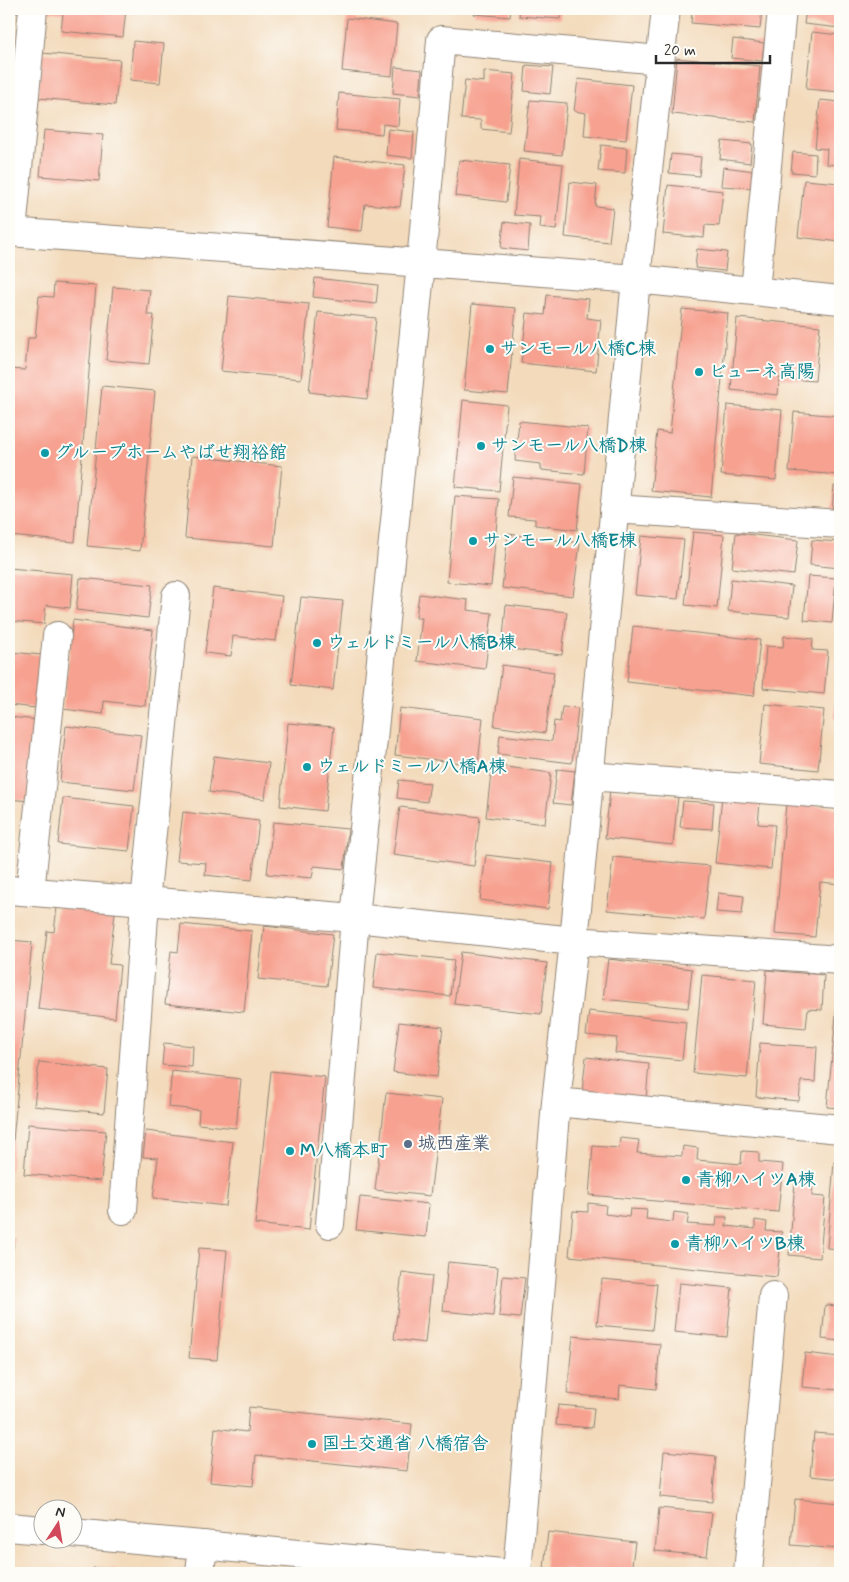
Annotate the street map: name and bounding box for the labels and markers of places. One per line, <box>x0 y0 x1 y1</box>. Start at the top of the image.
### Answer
place label: サンモール八橋C棟 <box>500 337 656 361</box>
marker: サンモール八橋C棟 <box>484 343 496 355</box>
place label: ビューネ高陽 <box>709 360 815 384</box>
marker: ビューネ高陽 <box>693 366 705 378</box>
place label: サンモール八橋D棟 <box>491 434 647 458</box>
marker: サンモール八橋D棟 <box>475 440 487 452</box>
place label: グループホームやばせ翔裕館 <box>55 441 287 465</box>
marker: グループホームやばせ翔裕館 <box>39 447 51 459</box>
place label: サンモール八橋E棟 <box>483 529 637 553</box>
marker: サンモール八橋E棟 <box>467 535 479 547</box>
place label: ウェルドミール八橋B棟 <box>327 631 516 655</box>
marker: ウェルドミール八橋B棟 <box>311 637 323 649</box>
place label: ウェルドミール八橋A棟 <box>317 755 507 779</box>
marker: ウェルドミール八橋A棟 <box>301 761 313 773</box>
place label: 城西産業 <box>418 1132 490 1156</box>
marker: 城西産業 <box>402 1138 414 1150</box>
place label: M八橋本町 <box>300 1139 388 1163</box>
marker: M八橋本町 <box>284 1145 296 1157</box>
place label: 青柳ハイツA棟 <box>696 1168 816 1192</box>
marker: 青柳ハイツA棟 <box>680 1174 692 1186</box>
place label: 青柳ハイツB棟 <box>685 1232 804 1256</box>
marker: 青柳ハイツB棟 <box>669 1238 681 1250</box>
place label: 国土交通省 八橋宿舎 <box>322 1432 489 1456</box>
marker: 国土交通省 八橋宿舎 <box>306 1438 318 1450</box>

